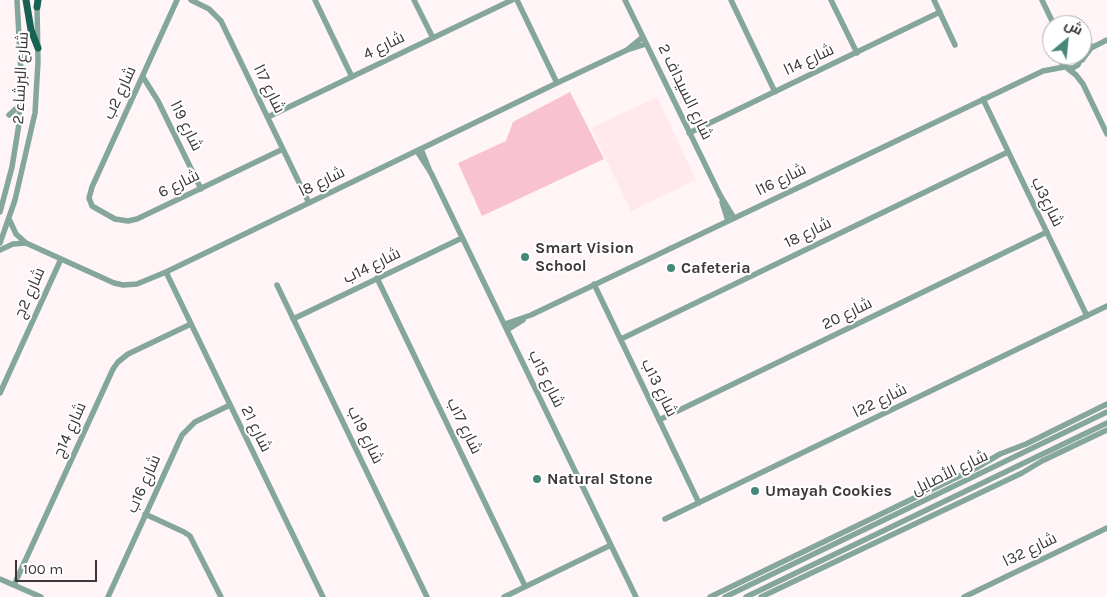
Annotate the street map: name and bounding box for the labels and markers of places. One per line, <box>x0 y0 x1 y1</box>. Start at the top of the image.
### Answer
place label: Smart Vision School <box>535 238 634 276</box>
marker: Smart Vision School <box>519 251 531 263</box>
place label: Cafeteria <box>681 258 751 278</box>
marker: Cafeteria <box>665 262 677 274</box>
place label: Natural Stone <box>547 469 653 489</box>
marker: Natural Stone <box>531 473 543 485</box>
place label: Umayah Cookies <box>765 481 892 501</box>
marker: Umayah Cookies <box>749 485 761 497</box>

